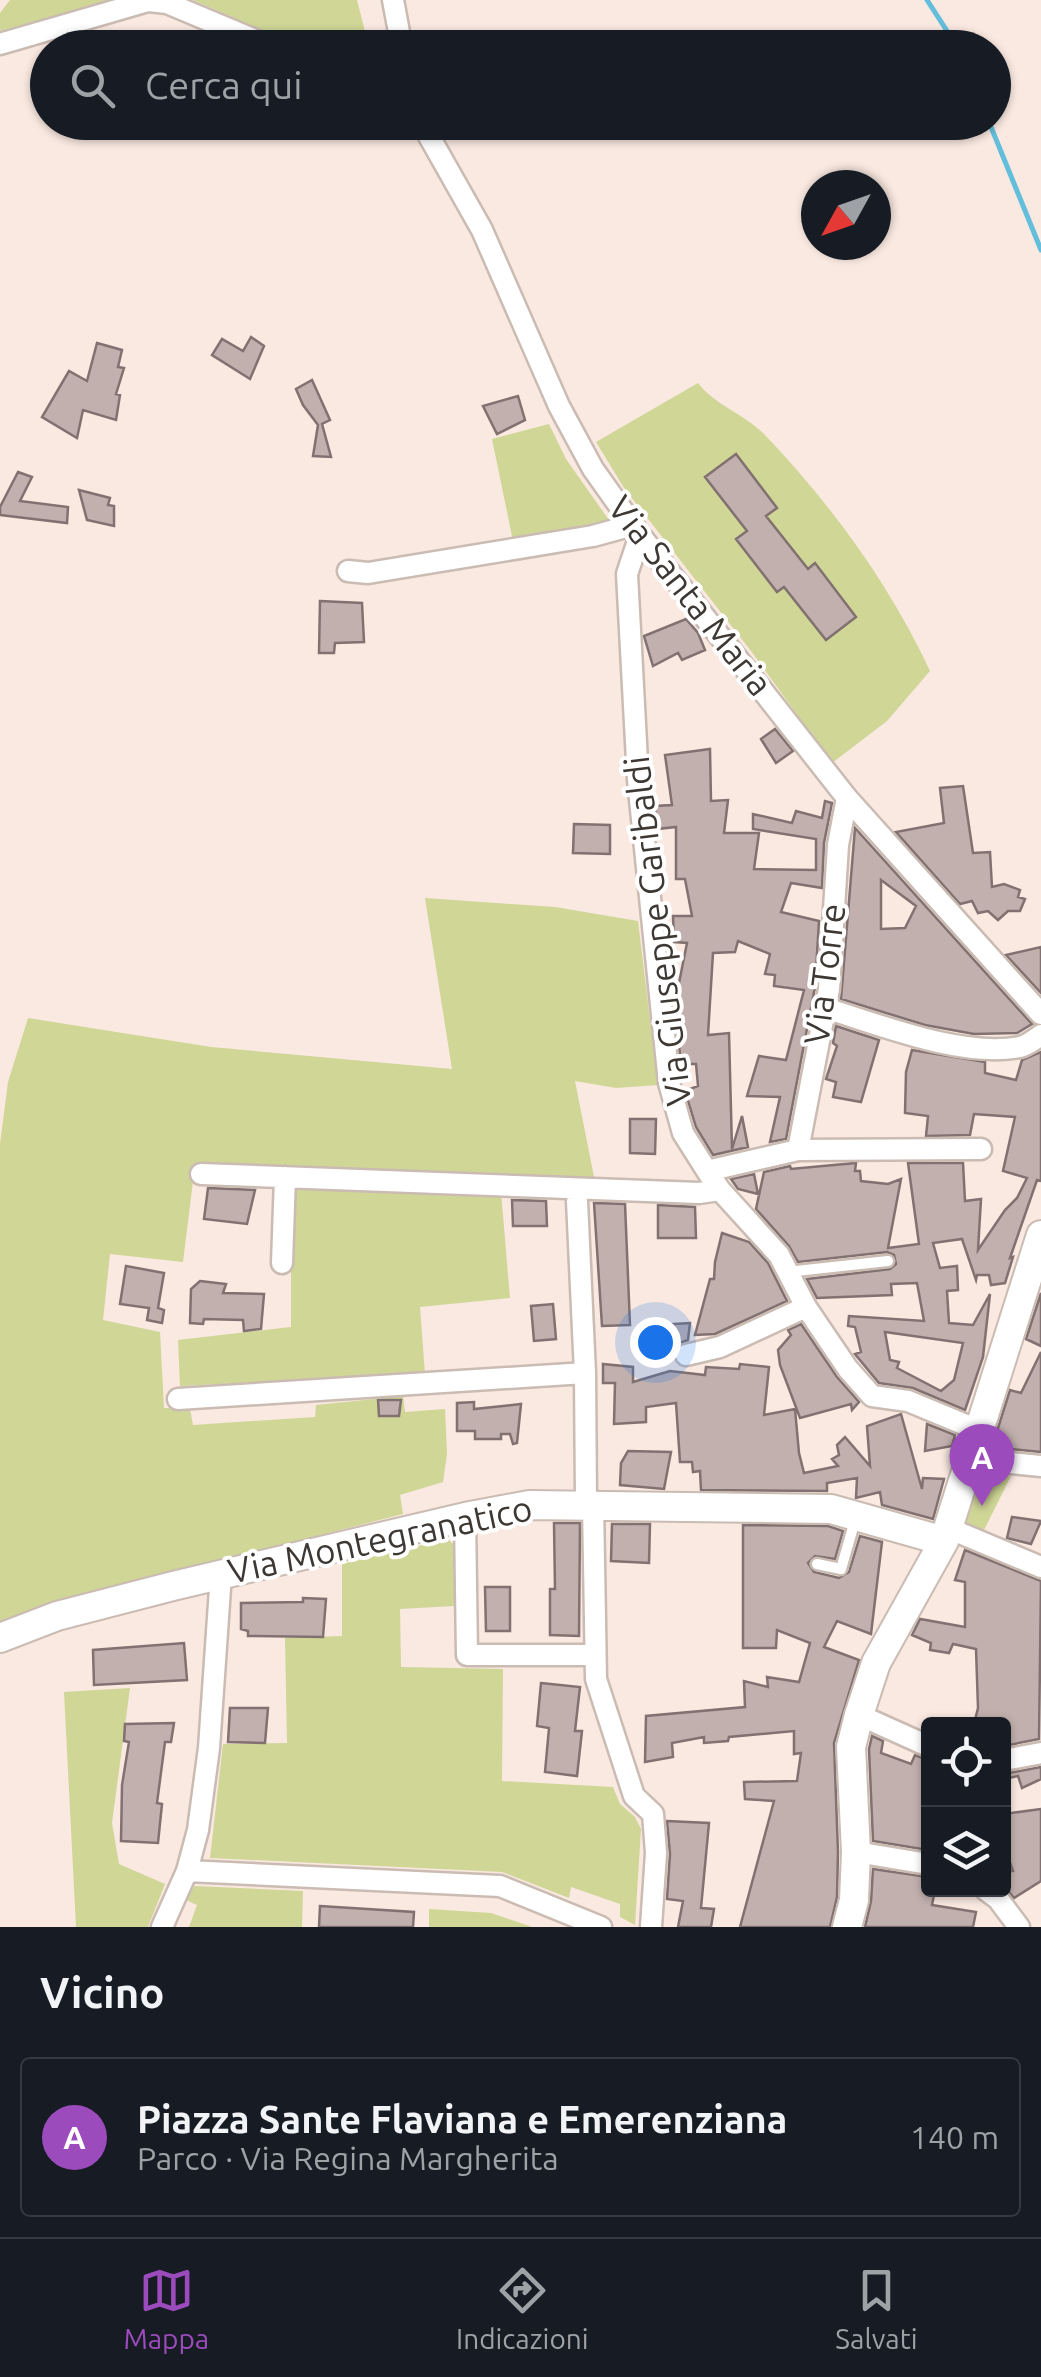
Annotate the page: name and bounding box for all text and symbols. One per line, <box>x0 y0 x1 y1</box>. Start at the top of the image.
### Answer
search box <box>30 30 1011 140</box>
icon: search <box>65 58 120 113</box>
text: Cerca qui <box>145 64 303 106</box>
north arrow <box>801 170 891 260</box>
street label: Via Santa Maria <box>601 488 781 703</box>
street label: Via Giuseppe Garibaldi <box>616 754 698 1108</box>
street label: Via Torre <box>796 901 853 1047</box>
your location <box>630 1317 681 1368</box>
pin: A <box>950 1424 1014 1506</box>
street label: Via Montegranatico <box>224 1487 536 1591</box>
map controls <box>921 1717 1011 1897</box>
button: locate <box>921 1717 1011 1807</box>
button: layers <box>921 1807 1011 1897</box>
text: Vicino <box>40 1969 165 2016</box>
text: Piazza Sante Flaviana e Emerenziana <box>137 2098 787 2140</box>
text: A <box>63 2119 86 2155</box>
text: 140 m <box>910 2119 999 2155</box>
text: Parco · Via Regina Margherita <box>137 2140 559 2176</box>
tab: Mappa <box>123 2263 209 2354</box>
tab: Indicazioni <box>456 2263 589 2354</box>
tab: Salvati <box>835 2263 918 2354</box>

